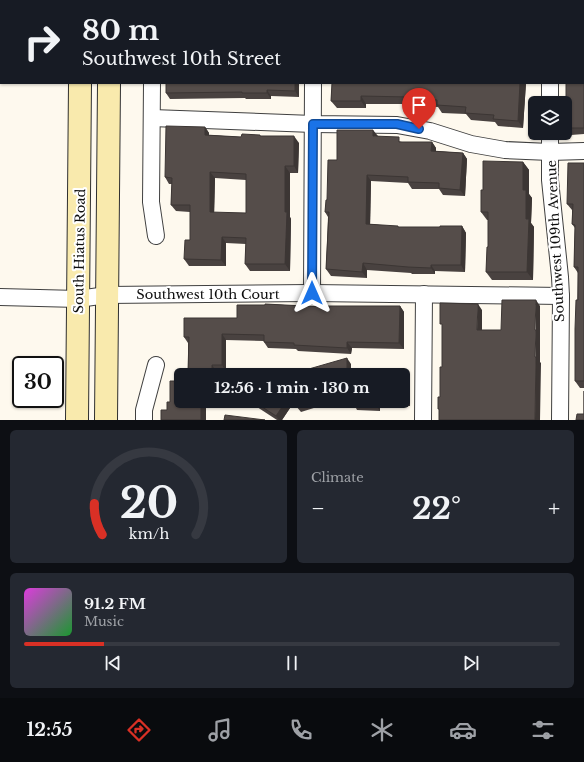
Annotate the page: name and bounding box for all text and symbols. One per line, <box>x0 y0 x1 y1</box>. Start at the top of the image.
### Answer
text: 80 m <box>82 13 159 48</box>
icon: right <box>16 16 68 68</box>
text: Southwest 10th Street <box>82 48 281 70</box>
pin <box>402 88 436 129</box>
icon: arrive <box>408 94 430 116</box>
map controls <box>528 96 572 140</box>
button: layers <box>528 96 572 140</box>
street label: Southwest 109th Avenue <box>543 160 568 322</box>
street label: South Hiatus Road <box>70 188 89 313</box>
position arrow <box>291 272 333 314</box>
street label: Southwest 10th Court <box>136 286 280 303</box>
speed limit sign: 30 <box>12 356 64 408</box>
text: 12:56 · 1 min · 130 m <box>214 378 370 397</box>
text: Climate <box>311 469 364 486</box>
text: 20 <box>119 477 178 528</box>
text: 22° <box>412 490 461 527</box>
text: − <box>311 495 325 522</box>
text: + <box>548 495 560 522</box>
text: km/h <box>128 524 169 542</box>
text: 91.2 FM <box>84 594 146 613</box>
text: Music <box>84 613 124 630</box>
icon: previous <box>102 652 124 674</box>
icon: pause <box>281 652 303 674</box>
icon: next <box>460 652 482 674</box>
icon: directions <box>125 716 153 744</box>
icon: music <box>206 716 234 744</box>
icon: phone <box>287 716 315 744</box>
icon: climate <box>368 716 396 744</box>
icon: car <box>449 716 477 744</box>
icon: filters <box>529 716 557 744</box>
text: 12:55 <box>26 719 73 741</box>

